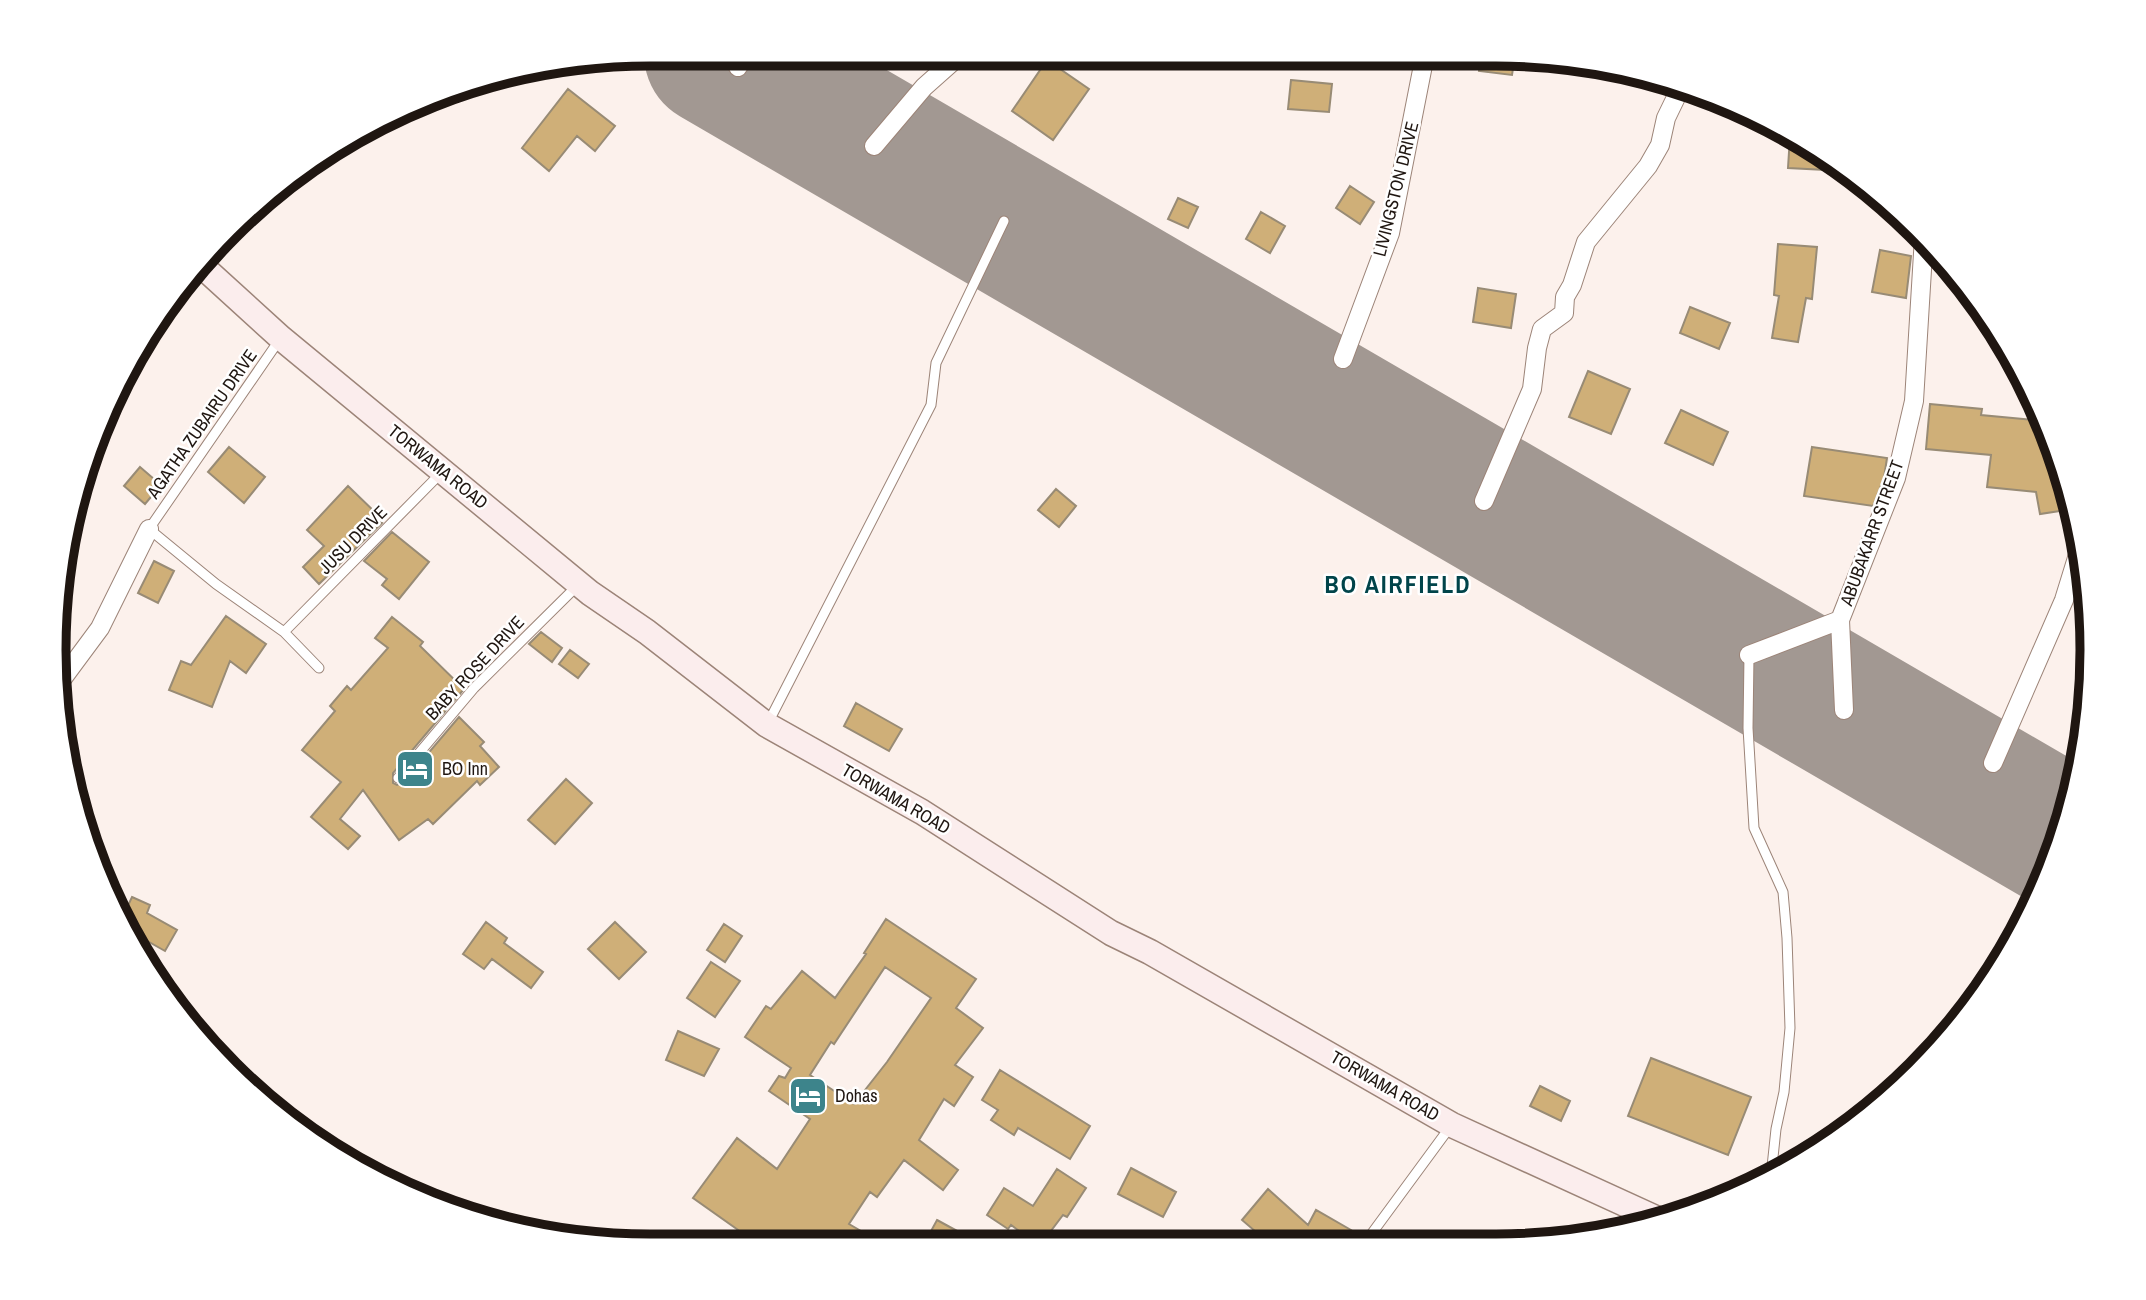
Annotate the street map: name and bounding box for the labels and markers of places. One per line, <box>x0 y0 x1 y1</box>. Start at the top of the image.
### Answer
hotel icon: BO Inn <box>394 748 436 790</box>
place label: BO Inn <box>442 756 488 781</box>
hotel icon: Dohas <box>787 1075 829 1117</box>
place label: Dohas <box>835 1083 878 1108</box>

